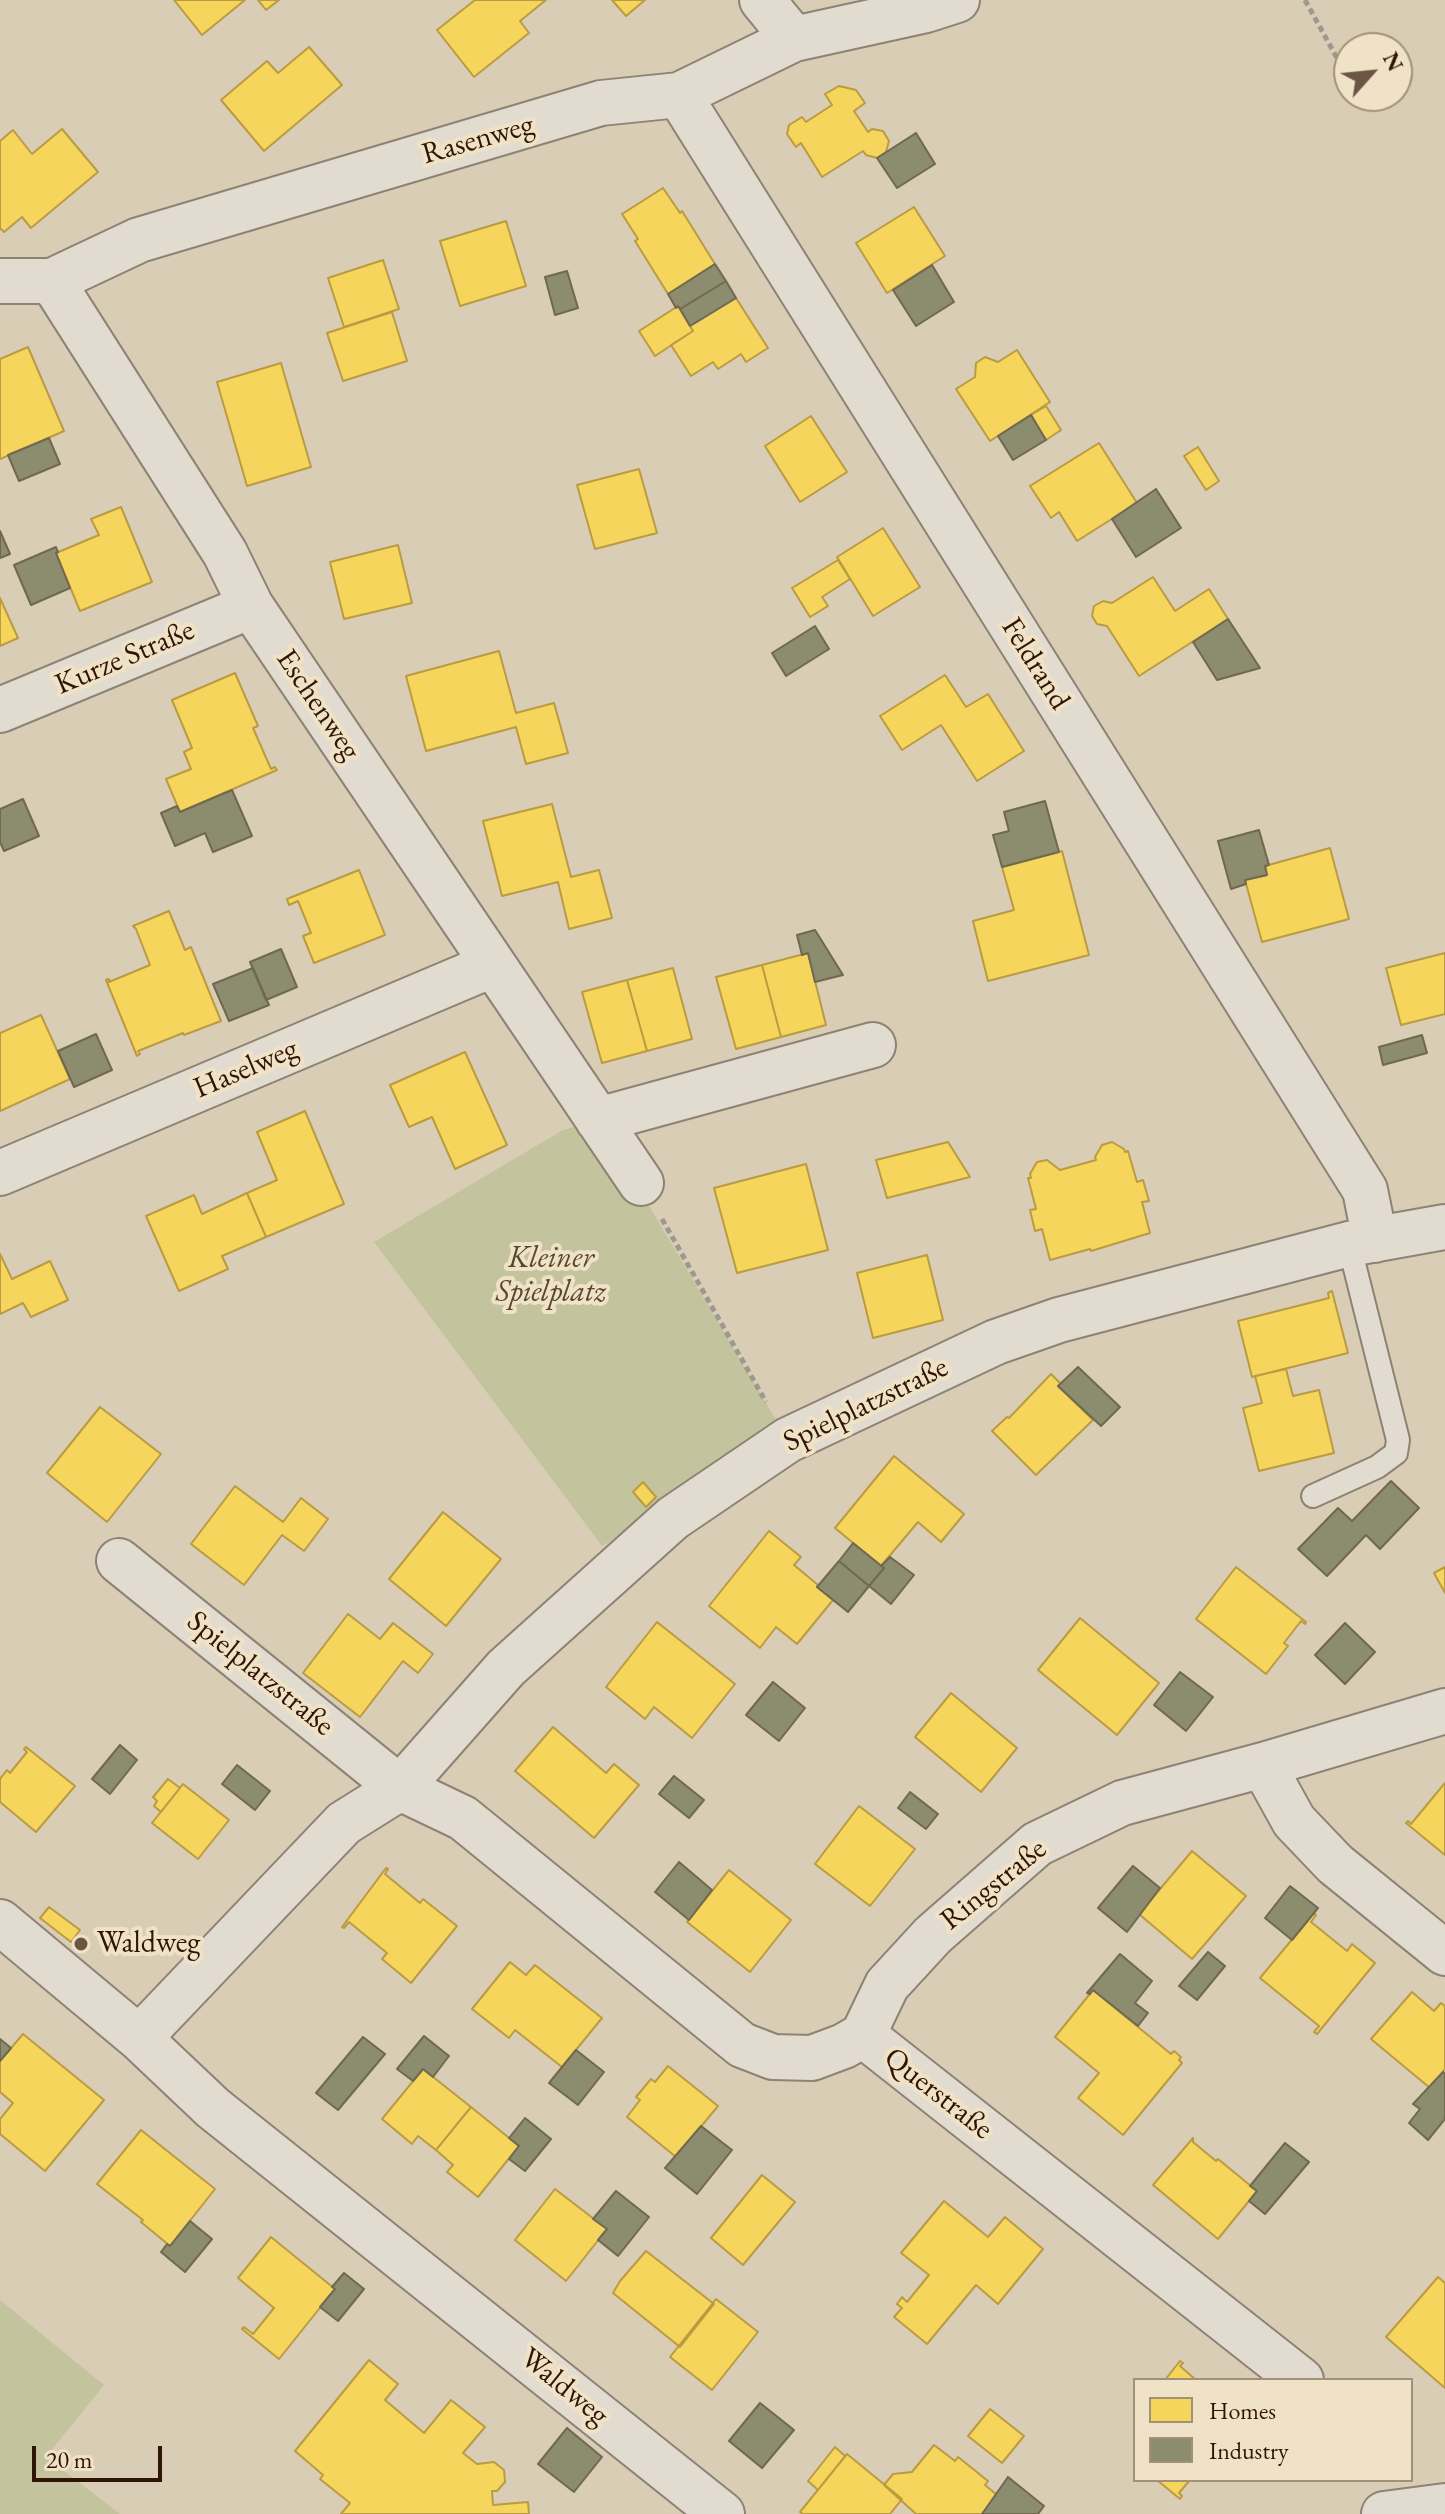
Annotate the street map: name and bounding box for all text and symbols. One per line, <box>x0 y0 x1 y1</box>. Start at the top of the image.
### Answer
north arrow <box>1333 32 1413 112</box>
text: N <box>1376 47 1410 76</box>
street label: Rasenweg <box>418 107 538 173</box>
street label: Feldrand <box>993 611 1077 717</box>
street label: Kurze Straße <box>50 613 200 703</box>
street label: Eschenweg <box>268 643 368 767</box>
street label: Haselweg <box>189 1031 303 1107</box>
park label: Kleiner Spielplatz <box>496 1241 606 1312</box>
street label: Spielplatzstraße <box>778 1350 954 1460</box>
street label: Spielplatzstraße <box>179 1604 341 1744</box>
street label: Ringstraße <box>934 1832 1054 1938</box>
place label: Waldweg <box>97 1926 200 1962</box>
marker: Waldweg <box>72 1935 90 1953</box>
street label: Querstraße <box>876 2040 1000 2148</box>
street label: Waldweg <box>513 2340 615 2434</box>
legend <box>1133 2378 1413 2482</box>
text: Homes <box>1209 2395 1276 2426</box>
scale bar <box>36 2430 166 2480</box>
text: Industry <box>1209 2435 1288 2466</box>
text: 20 m <box>46 2444 93 2475</box>

